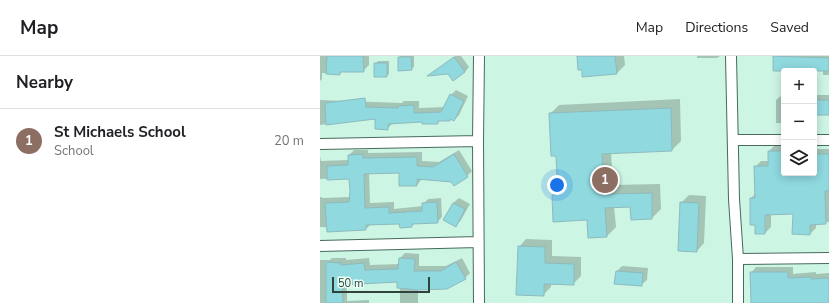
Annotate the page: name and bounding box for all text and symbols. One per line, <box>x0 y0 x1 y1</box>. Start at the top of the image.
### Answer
text: Map <box>20 15 58 41</box>
text: Map <box>636 18 663 37</box>
text: Directions <box>685 18 748 37</box>
text: Saved <box>770 18 809 37</box>
map controls <box>781 68 817 176</box>
button: + <box>781 68 817 104</box>
text: Nearby <box>16 71 73 94</box>
button: − <box>781 104 817 140</box>
text: St Michaels School <box>54 122 186 142</box>
text: 1 <box>25 132 33 150</box>
text: 20 m <box>274 132 304 150</box>
button: layers <box>781 140 817 176</box>
text: School <box>54 142 94 160</box>
pin: 1 <box>592 165 618 195</box>
your location <box>547 175 567 195</box>
scale bar <box>332 275 430 294</box>
text: 50 m <box>338 276 363 291</box>

